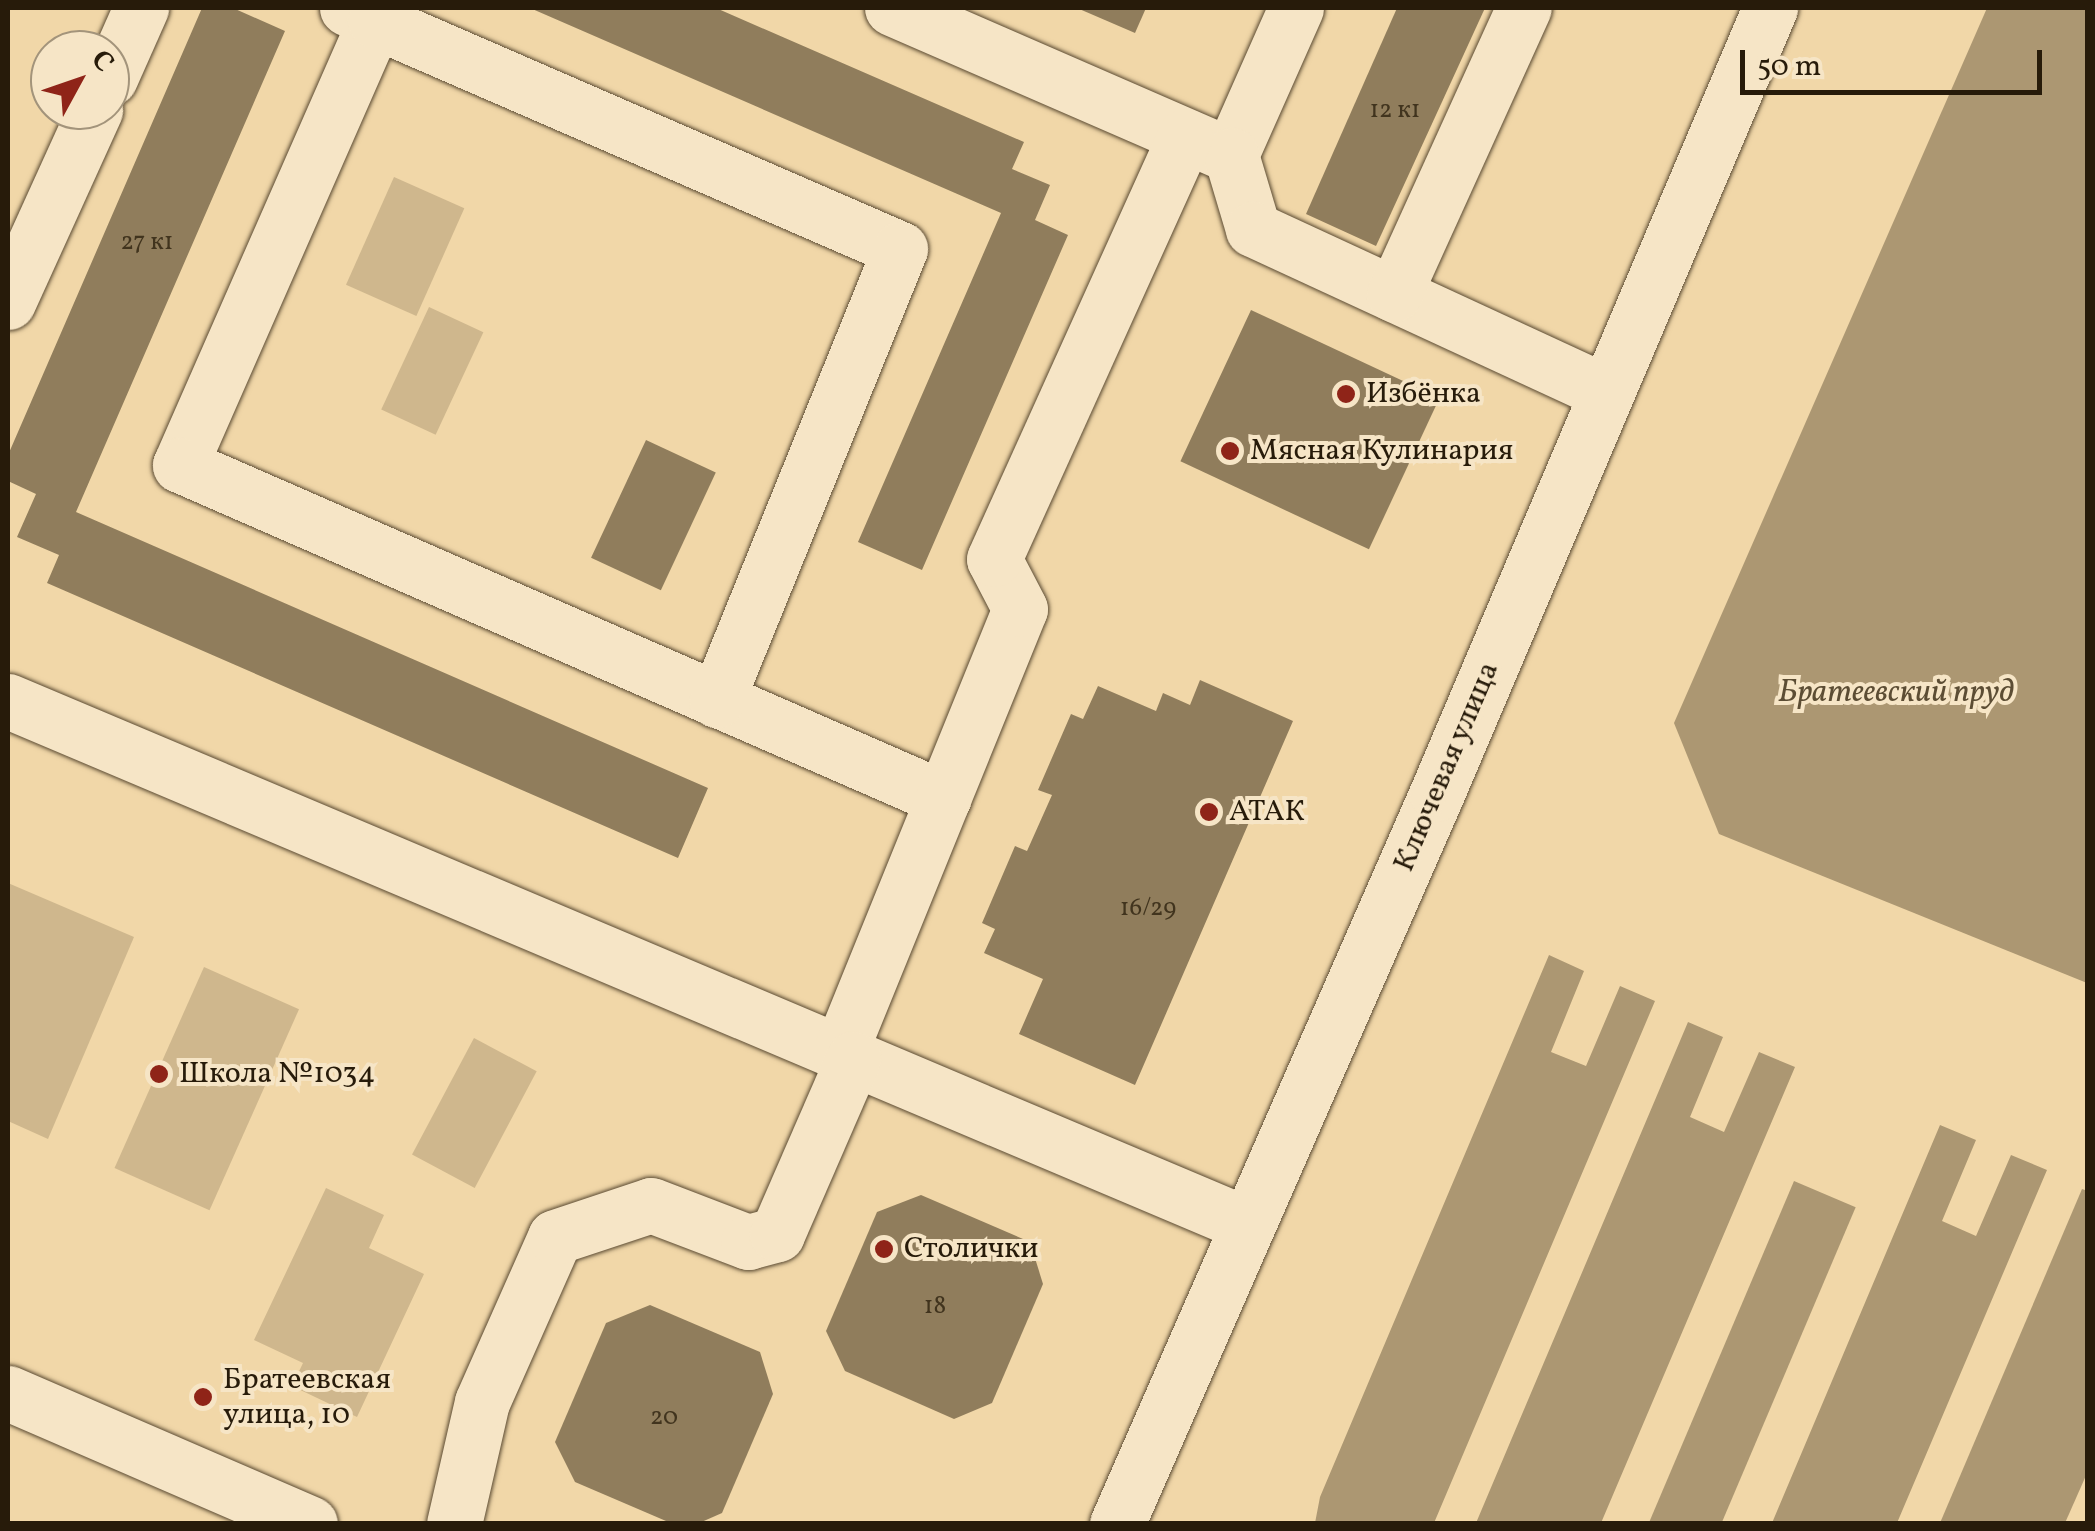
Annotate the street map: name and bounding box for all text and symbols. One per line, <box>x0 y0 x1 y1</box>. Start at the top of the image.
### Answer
north arrow <box>30 30 130 130</box>
scale bar <box>1745 30 2048 92</box>
text: С <box>81 42 123 81</box>
text: 50 m <box>1757 46 1821 88</box>
house number: 12 к1 <box>1369 96 1421 126</box>
house number: 27 к1 <box>121 228 173 258</box>
place label: Избёнка <box>1366 376 1481 412</box>
marker: Избёнка <box>1335 383 1357 405</box>
place label: Мясная Кулинария <box>1250 433 1513 469</box>
marker: Мясная Кулинария <box>1219 440 1241 462</box>
street label: Ключевая улица <box>1386 656 1508 878</box>
water label: Братеевский пруд <box>1778 674 2014 712</box>
place label: АТАК <box>1229 794 1305 830</box>
marker: АТАК <box>1198 801 1220 823</box>
house number: 16/29 <box>1120 894 1176 924</box>
place label: Школа №1034 <box>179 1056 375 1092</box>
marker: Школа №1034 <box>148 1063 170 1085</box>
place label: Столички <box>904 1231 1039 1267</box>
marker: Столички <box>873 1238 895 1260</box>
house number: 18 <box>924 1292 946 1322</box>
place label: Братеевская улица, 10 <box>223 1362 391 1432</box>
marker: Братеевская улица, 10 <box>192 1386 214 1408</box>
house number: 20 <box>650 1403 678 1433</box>

